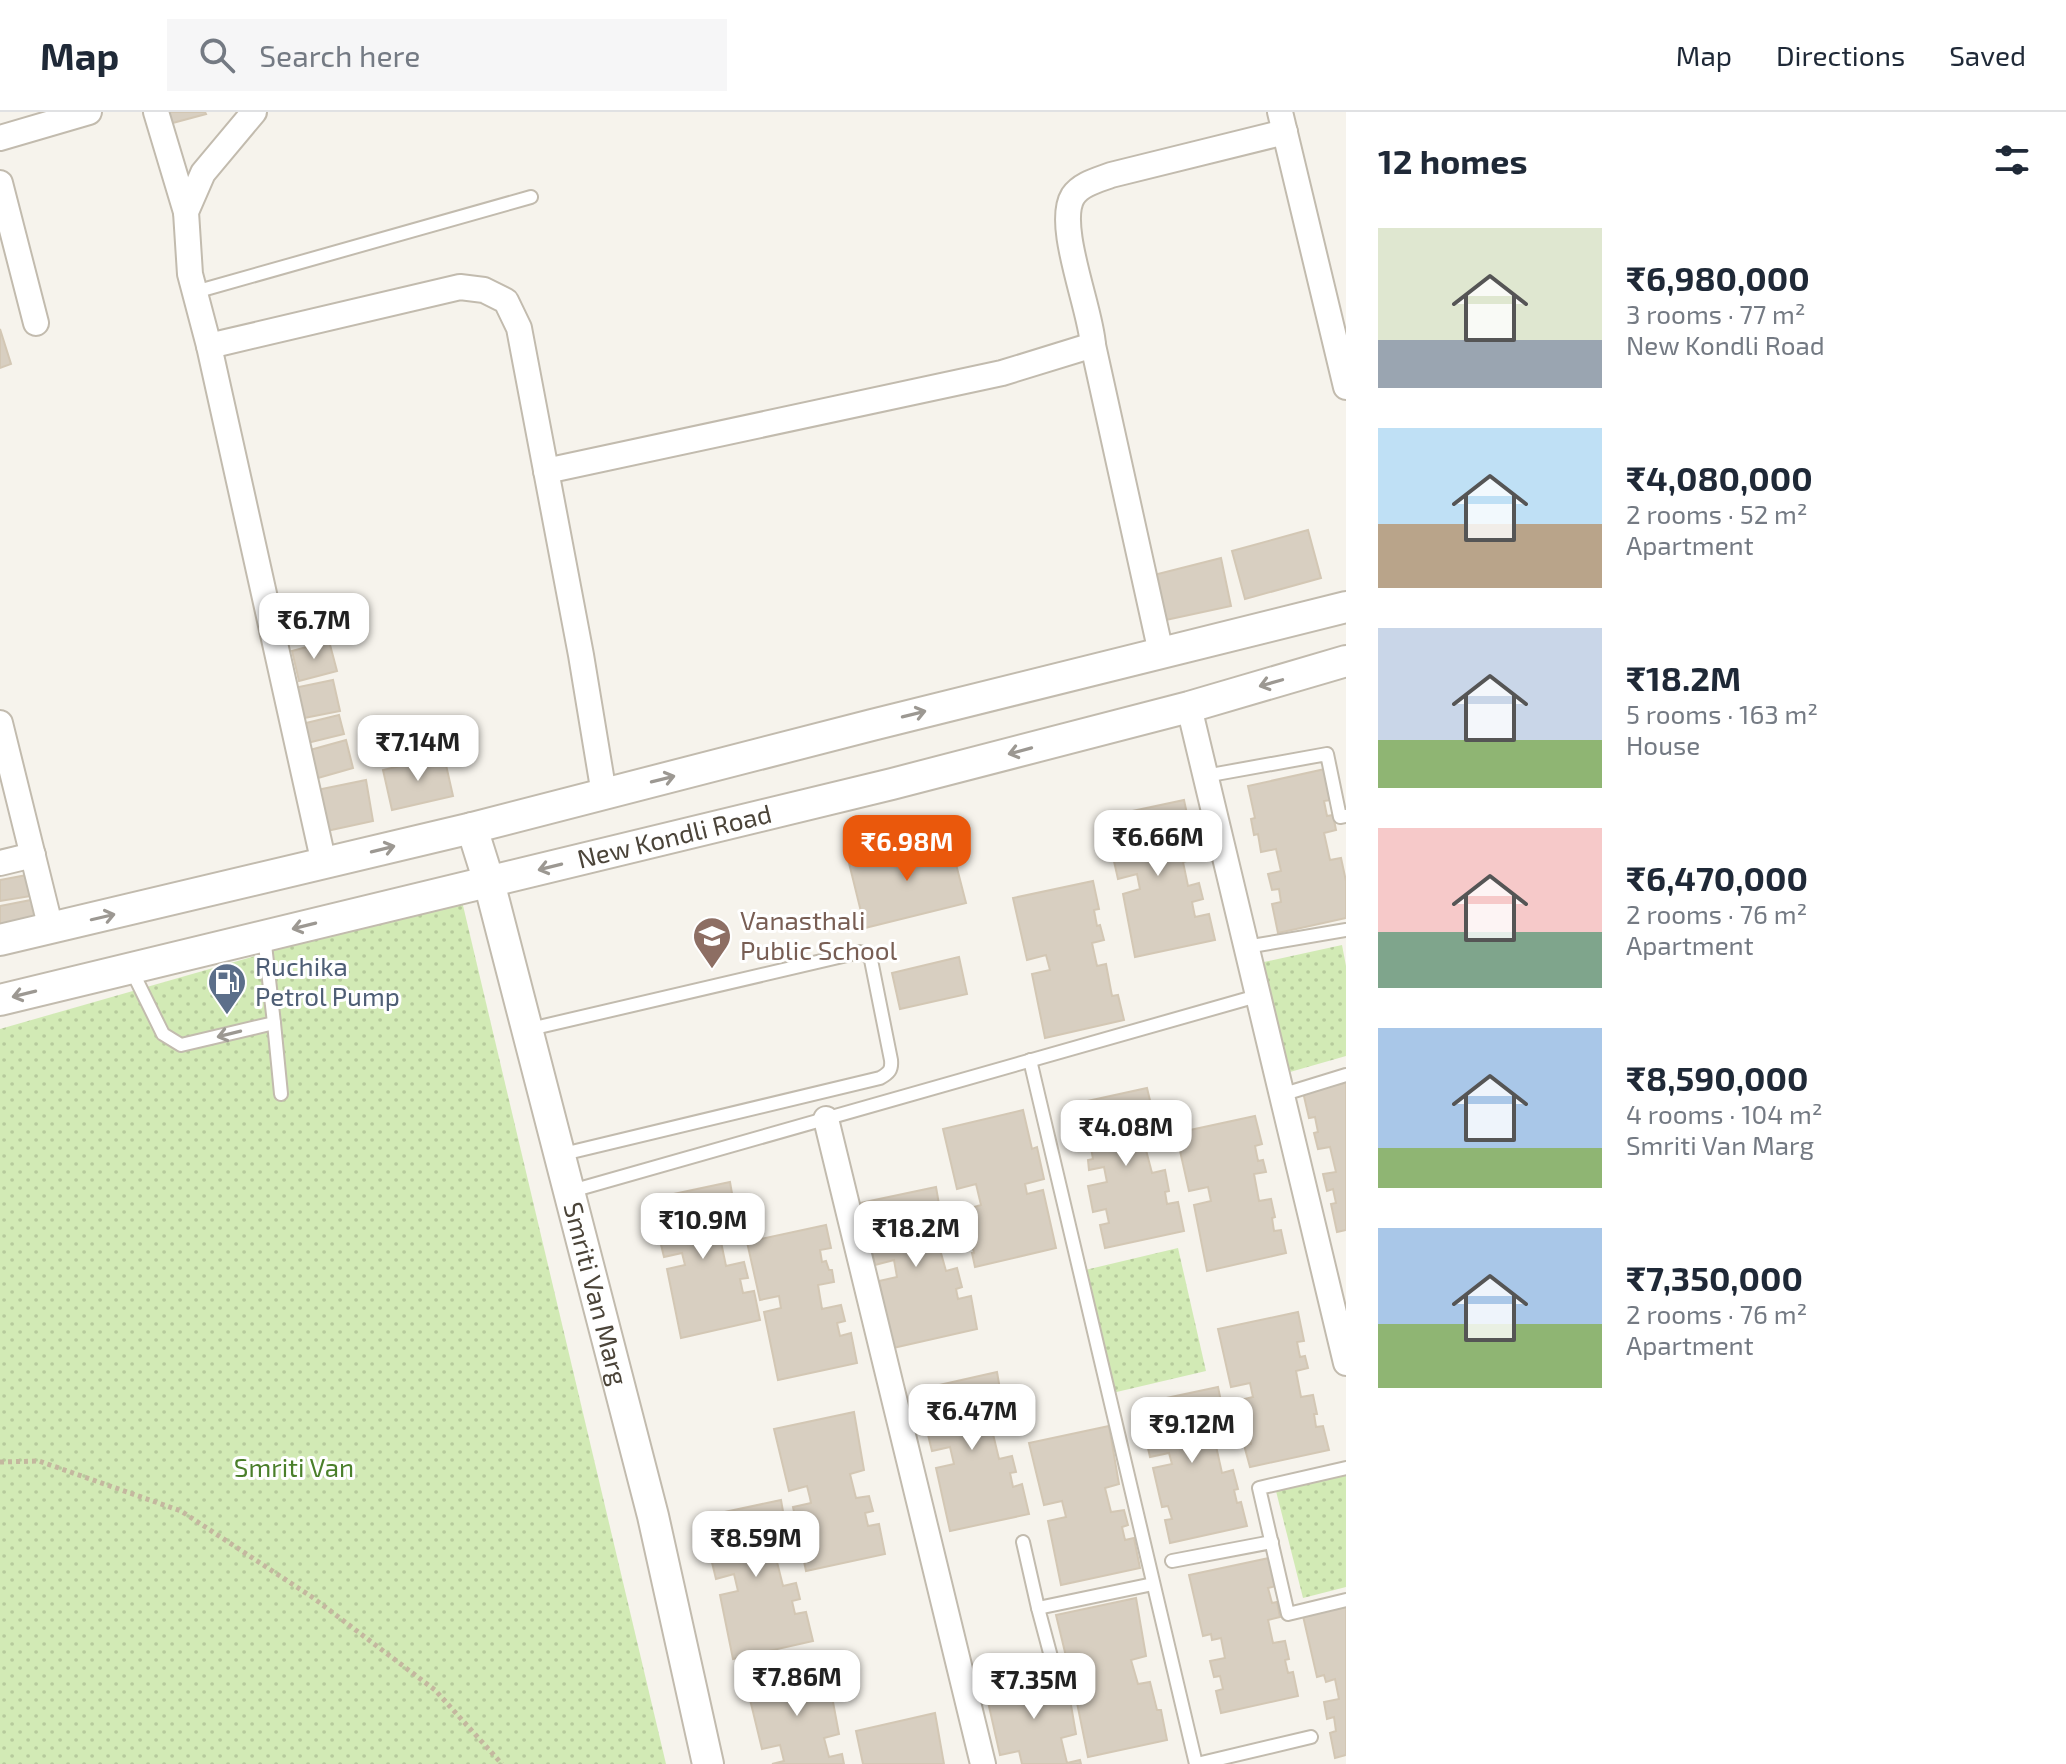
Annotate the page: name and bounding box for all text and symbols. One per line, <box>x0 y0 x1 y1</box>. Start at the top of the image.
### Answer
search box <box>167 19 727 91</box>
text: Map <box>40 32 119 78</box>
icon: search <box>195 33 239 77</box>
text: Search here <box>259 37 420 73</box>
text: Map <box>1676 38 1732 72</box>
text: Directions <box>1776 38 1905 72</box>
text: Saved <box>1949 38 2026 72</box>
icon: filters <box>1990 138 2034 182</box>
text: 12 homes <box>1378 140 1527 181</box>
text: ₹6,980,000 <box>1626 257 1810 298</box>
icon: home <box>1442 260 1538 356</box>
text: 3 rooms · 77 m² <box>1626 298 1806 329</box>
text: New Kondli Road <box>1626 329 1825 360</box>
text: ₹4,080,000 <box>1626 457 1813 498</box>
icon: home <box>1442 460 1538 556</box>
text: 2 rooms · 52 m² <box>1626 498 1808 529</box>
text: Apartment <box>1626 529 1754 560</box>
pin: ₹6.7M <box>258 593 370 661</box>
text: ₹6.7M <box>277 603 351 634</box>
text: ₹18.2M <box>1626 657 1741 698</box>
icon: home <box>1442 660 1538 756</box>
one-way arrow <box>1259 676 1285 691</box>
text: 5 rooms · 163 m² <box>1626 698 1818 729</box>
one-way arrow <box>901 706 927 721</box>
pin: ₹7.14M <box>353 715 483 783</box>
text: ₹7.14M <box>376 725 460 756</box>
text: House <box>1626 729 1700 760</box>
one-way arrow <box>1008 745 1034 760</box>
one-way arrow <box>649 771 675 786</box>
street label: New Kondli Road <box>574 797 774 874</box>
pin: ₹6.66M <box>1093 810 1223 878</box>
pin: ₹6.98M <box>842 815 972 883</box>
text: ₹6.66M <box>1112 820 1204 851</box>
text: ₹6.98M <box>861 825 953 856</box>
one-way arrow <box>370 841 396 856</box>
text: ₹6,470,000 <box>1626 857 1808 898</box>
one-way arrow <box>538 860 564 875</box>
icon: home <box>1442 860 1538 956</box>
text: 2 rooms · 76 m² <box>1626 898 1807 929</box>
place label: Vanasthali Public School <box>740 904 898 965</box>
one-way arrow <box>90 908 116 923</box>
school or university icon: Vanasthali Public School <box>691 915 733 970</box>
one-way arrow <box>292 919 317 934</box>
text: Apartment <box>1626 929 1754 960</box>
place label: Ruchika Petrol Pump <box>255 950 400 1011</box>
fuel station icon: Ruchika Petrol Pump <box>206 961 248 1016</box>
one-way arrow <box>12 987 38 1002</box>
one-way arrow <box>216 1027 242 1042</box>
text: ₹8,590,000 <box>1626 1057 1808 1098</box>
icon: home <box>1442 1060 1538 1156</box>
text: 4 rooms · 104 m² <box>1626 1098 1822 1129</box>
pin: ₹4.08M <box>1061 1100 1191 1168</box>
text: ₹4.08M <box>1079 1110 1173 1141</box>
text: Smriti Van Marg <box>1626 1129 1814 1160</box>
pin: ₹10.9M <box>638 1193 768 1261</box>
street label: Smriti Van Marg <box>558 1199 636 1388</box>
pin: ₹18.2M <box>851 1201 981 1269</box>
text: ₹10.9M <box>659 1203 747 1234</box>
text: ₹18.2M <box>872 1211 960 1242</box>
text: ₹7,350,000 <box>1626 1257 1803 1298</box>
icon: home <box>1442 1260 1538 1356</box>
text: 2 rooms · 76 m² <box>1626 1298 1807 1329</box>
text: Apartment <box>1626 1329 1754 1360</box>
pin: ₹6.47M <box>907 1384 1037 1452</box>
text: ₹6.47M <box>926 1394 1018 1425</box>
pin: ₹9.12M <box>1127 1397 1257 1465</box>
text: ₹9.12M <box>1149 1407 1235 1438</box>
park label: Smriti Van <box>234 1451 354 1482</box>
pin: ₹8.59M <box>691 1511 821 1579</box>
text: ₹8.59M <box>710 1521 802 1552</box>
pin: ₹7.86M <box>732 1650 862 1718</box>
pin: ₹7.35M <box>969 1653 1099 1721</box>
text: ₹7.86M <box>752 1660 842 1691</box>
text: ₹7.35M <box>990 1663 1078 1694</box>

